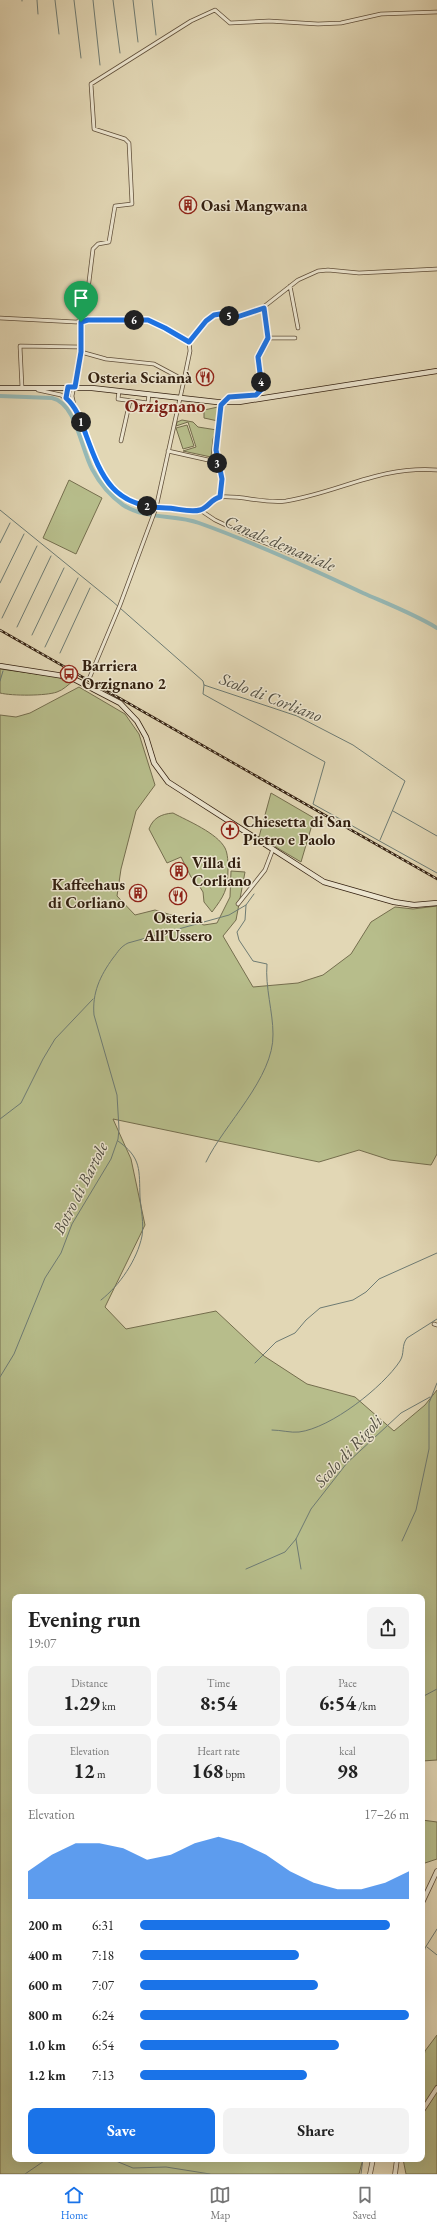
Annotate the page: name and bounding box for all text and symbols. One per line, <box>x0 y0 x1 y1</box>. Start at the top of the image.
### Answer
building icon: Oasi Mangwana <box>178 195 198 215</box>
place label: Oasi Mangwana <box>201 195 309 216</box>
pin <box>64 281 98 322</box>
icon: arrive <box>70 287 92 309</box>
pin: 5 <box>219 306 239 326</box>
text: 5 <box>226 309 232 323</box>
pin: 6 <box>124 310 144 330</box>
text: 6 <box>131 313 137 327</box>
place label: Osteria Sciannà <box>88 367 193 388</box>
restaurant icon: Osteria Sciannà <box>195 367 215 387</box>
pin: 4 <box>251 372 271 392</box>
text: 4 <box>258 375 264 389</box>
district label: Orzignano <box>125 394 205 417</box>
pin: 1 <box>71 412 91 432</box>
text: 1 <box>78 415 84 429</box>
pin: 3 <box>207 453 227 473</box>
text: 3 <box>214 456 220 470</box>
pin: 2 <box>137 496 157 516</box>
text: 2 <box>144 499 150 513</box>
water label: Canale demaniale <box>221 510 339 576</box>
place label: Barriera Orzignano 2 <box>82 655 166 694</box>
bus stop icon: Barriera Orzignano 2 <box>59 664 79 684</box>
water label: Scolo di Corliano <box>216 667 326 727</box>
place label: Chiesetta di San Pietro e Paolo <box>243 811 351 850</box>
church icon: Chiesetta di San Pietro e Paolo <box>220 820 240 840</box>
place label: Villa di Corliano <box>192 852 251 891</box>
building icon: Villa di Corliano <box>169 861 189 881</box>
place label: Kaffeehaus di Corliano <box>48 874 125 913</box>
building icon: Kaffeehaus di Corliano <box>128 883 148 903</box>
restaurant icon: Osteria All’Ussero <box>168 886 188 906</box>
place label: Osteria All’Ussero <box>143 907 212 946</box>
water label: Botro di Bartole <box>47 1138 113 1239</box>
water label: Scolo di Rigoli <box>308 1410 388 1492</box>
text: Evening run <box>28 1605 141 1634</box>
button: share <box>367 1607 409 1649</box>
text: 19:07 <box>28 1635 56 1652</box>
text: Distance <box>71 1676 108 1690</box>
text: Time <box>207 1676 230 1690</box>
text: Pace <box>338 1676 357 1690</box>
text: 1.29 <box>63 1690 100 1716</box>
text: 8:54 <box>200 1690 237 1716</box>
text: 6:54 <box>319 1690 356 1716</box>
text: km <box>100 1699 116 1713</box>
text: /km <box>356 1699 376 1713</box>
text: Elevation <box>70 1744 109 1758</box>
text: Heart rate <box>197 1744 240 1758</box>
text: kcal <box>339 1744 356 1758</box>
text: 12 <box>74 1758 95 1784</box>
text: 168 <box>192 1758 223 1784</box>
text: 98 <box>337 1758 358 1784</box>
text: m <box>95 1767 105 1781</box>
text: bpm <box>223 1767 245 1781</box>
text: Elevation <box>28 1806 75 1823</box>
text: 17–26 m <box>364 1806 409 1823</box>
text: 200 m <box>28 1917 62 1934</box>
text: 6:31 <box>92 1917 114 1934</box>
text: 400 m <box>28 1947 62 1964</box>
text: 7:18 <box>92 1947 114 1964</box>
text: 600 m <box>28 1977 62 1994</box>
text: 7:07 <box>92 1977 114 1994</box>
text: 800 m <box>28 2007 62 2024</box>
text: 6:24 <box>92 2007 114 2024</box>
text: 1.0 km <box>28 2037 66 2054</box>
text: 6:54 <box>92 2037 114 2054</box>
text: 1.2 km <box>28 2067 66 2084</box>
text: 7:13 <box>92 2067 114 2084</box>
button: Save <box>28 2108 215 2154</box>
button: Share <box>223 2108 409 2154</box>
tab: Home <box>61 2184 88 2222</box>
tab: Map <box>209 2184 231 2222</box>
tab: Saved <box>353 2184 376 2222</box>

